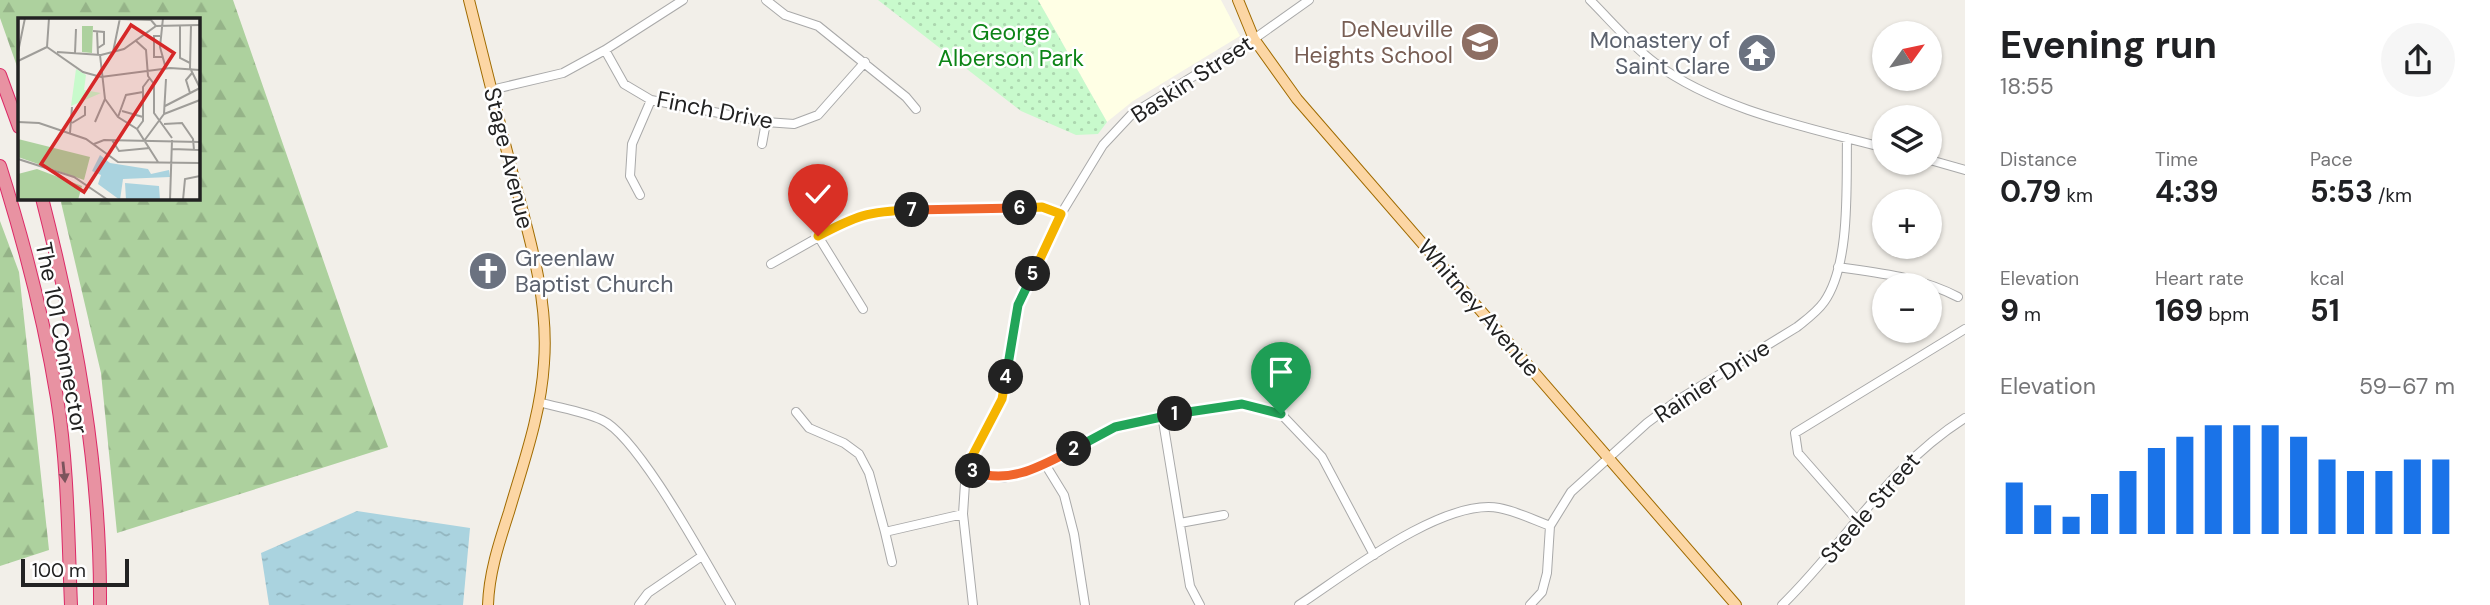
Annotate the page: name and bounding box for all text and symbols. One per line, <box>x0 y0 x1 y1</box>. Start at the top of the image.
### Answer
place label: DeNeuville Heights School <box>1294 14 1453 70</box>
park label: George Alberson Park <box>938 17 1085 73</box>
inset map <box>18 18 200 200</box>
text: Evening run <box>2000 20 2217 70</box>
school or university icon: DeNeuville Heights School <box>1459 21 1501 63</box>
north arrow <box>1872 21 1942 91</box>
map controls <box>1872 21 1942 343</box>
button: share <box>2381 23 2455 97</box>
place label: Monastery of Saint Clare <box>1590 25 1730 81</box>
street label: Baskin Street <box>1125 28 1259 130</box>
temple icon: Monastery of Saint Clare <box>1736 32 1778 74</box>
text: 18:55 <box>2000 71 2054 101</box>
street label: Stage Avenue <box>477 84 541 232</box>
street label: Finch Drive <box>654 84 776 136</box>
button: layers <box>1872 105 1942 175</box>
text: Distance <box>2000 147 2077 172</box>
text: Time <box>2155 147 2198 172</box>
text: Pace <box>2310 147 2353 172</box>
pin <box>788 164 848 236</box>
text: 0.79 <box>2000 172 2061 211</box>
text: 4:39 <box>2155 172 2219 211</box>
text: 5:53 <box>2310 172 2373 211</box>
icon: check <box>799 175 837 213</box>
text: km <box>2061 183 2093 208</box>
text: /km <box>2373 183 2412 208</box>
button: + <box>1872 189 1942 259</box>
pin: 6 <box>1002 190 1038 226</box>
pin: 7 <box>894 192 930 228</box>
text: 6 <box>1013 195 1026 220</box>
text: 7 <box>906 197 917 222</box>
street label: Whitney Avenue <box>1411 233 1547 383</box>
street label: The 101 Connector <box>29 240 95 436</box>
place label: Greenlaw Baptist Church <box>515 243 673 299</box>
church icon: Greenlaw Baptist Church <box>467 250 509 292</box>
pin: 5 <box>1016 256 1050 292</box>
text: 5 <box>1027 261 1038 286</box>
text: Elevation <box>2000 266 2079 291</box>
text: Heart rate <box>2155 266 2244 291</box>
text: kcal <box>2310 266 2344 291</box>
button: − <box>1872 273 1942 343</box>
text: 9 <box>2000 291 2019 330</box>
text: 169 <box>2155 291 2203 330</box>
text: 51 <box>2310 291 2340 330</box>
text: m <box>2019 302 2041 327</box>
text: bpm <box>2203 302 2249 327</box>
street label: Rainier Drive <box>1648 332 1776 430</box>
pin <box>1251 342 1311 414</box>
icon: arrive <box>1262 353 1300 391</box>
pin: 4 <box>988 360 1024 394</box>
text: 4 <box>999 364 1012 389</box>
text: Elevation <box>2000 371 2096 401</box>
text: 59–67 m <box>2359 371 2455 401</box>
pin: 1 <box>1158 396 1192 432</box>
text: 1 <box>1171 401 1178 426</box>
pin: 2 <box>1056 432 1092 466</box>
text: 2 <box>1068 436 1079 461</box>
street label: Steele Street <box>1814 446 1926 570</box>
pin: 3 <box>956 454 990 489</box>
text: 3 <box>967 458 978 483</box>
one-way arrow <box>59 461 70 483</box>
scale bar <box>21 556 130 588</box>
text: 100 m <box>32 558 86 583</box>

